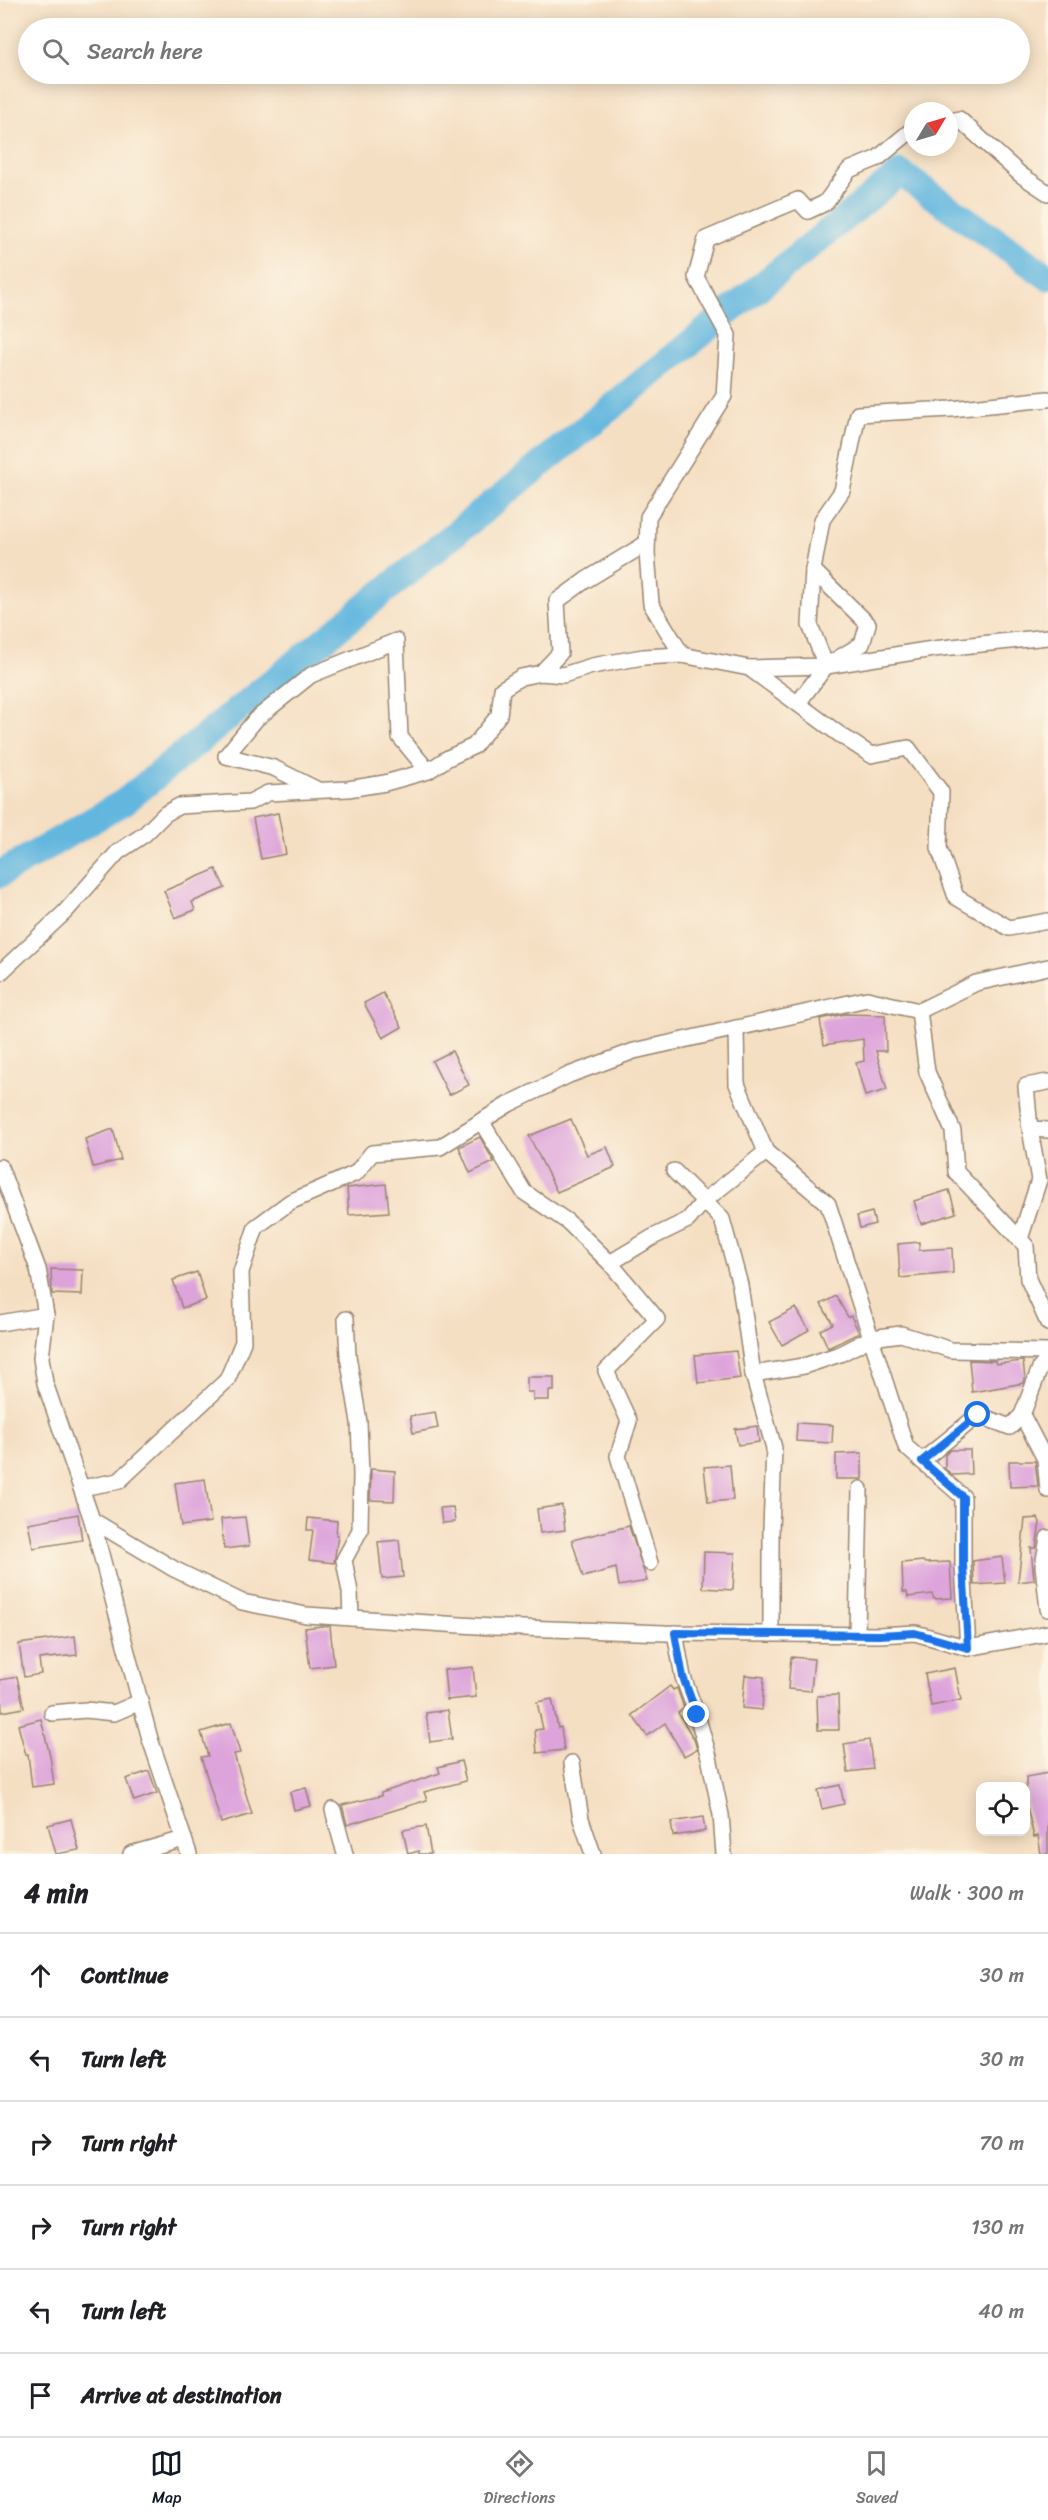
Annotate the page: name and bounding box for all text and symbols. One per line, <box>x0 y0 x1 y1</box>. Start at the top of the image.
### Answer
search box <box>18 18 1030 84</box>
text: Search here <box>87 32 203 71</box>
icon: search <box>39 35 72 68</box>
north arrow <box>904 102 958 156</box>
route start <box>964 1401 990 1427</box>
route end <box>683 1701 709 1727</box>
map controls <box>976 1782 1030 1836</box>
button: locate <box>976 1782 1030 1836</box>
text: 4 min <box>24 1870 88 1916</box>
text: Walk · 300 m <box>910 1876 1024 1911</box>
text: Continue <box>81 1956 169 1995</box>
text: 30 m <box>980 1958 1024 1993</box>
icon: ahead <box>24 1959 57 1992</box>
text: Turn left <box>81 2040 166 2079</box>
text: 30 m <box>980 2042 1024 2077</box>
icon: left <box>24 2043 57 2076</box>
text: Turn right <box>81 2124 176 2163</box>
text: 70 m <box>979 2126 1024 2161</box>
icon: right <box>24 2127 57 2160</box>
text: Turn right <box>81 2208 176 2247</box>
text: 130 m <box>971 2210 1024 2245</box>
icon: right <box>24 2211 57 2244</box>
text: Turn left <box>81 2292 166 2331</box>
text: 40 m <box>978 2294 1024 2329</box>
icon: left <box>24 2295 57 2328</box>
text: Arrive at destination <box>81 2376 282 2415</box>
icon: arrive <box>24 2379 57 2412</box>
tab: Map <box>150 2447 183 2512</box>
tab: Directions <box>484 2447 555 2512</box>
tab: Saved <box>856 2447 898 2512</box>

